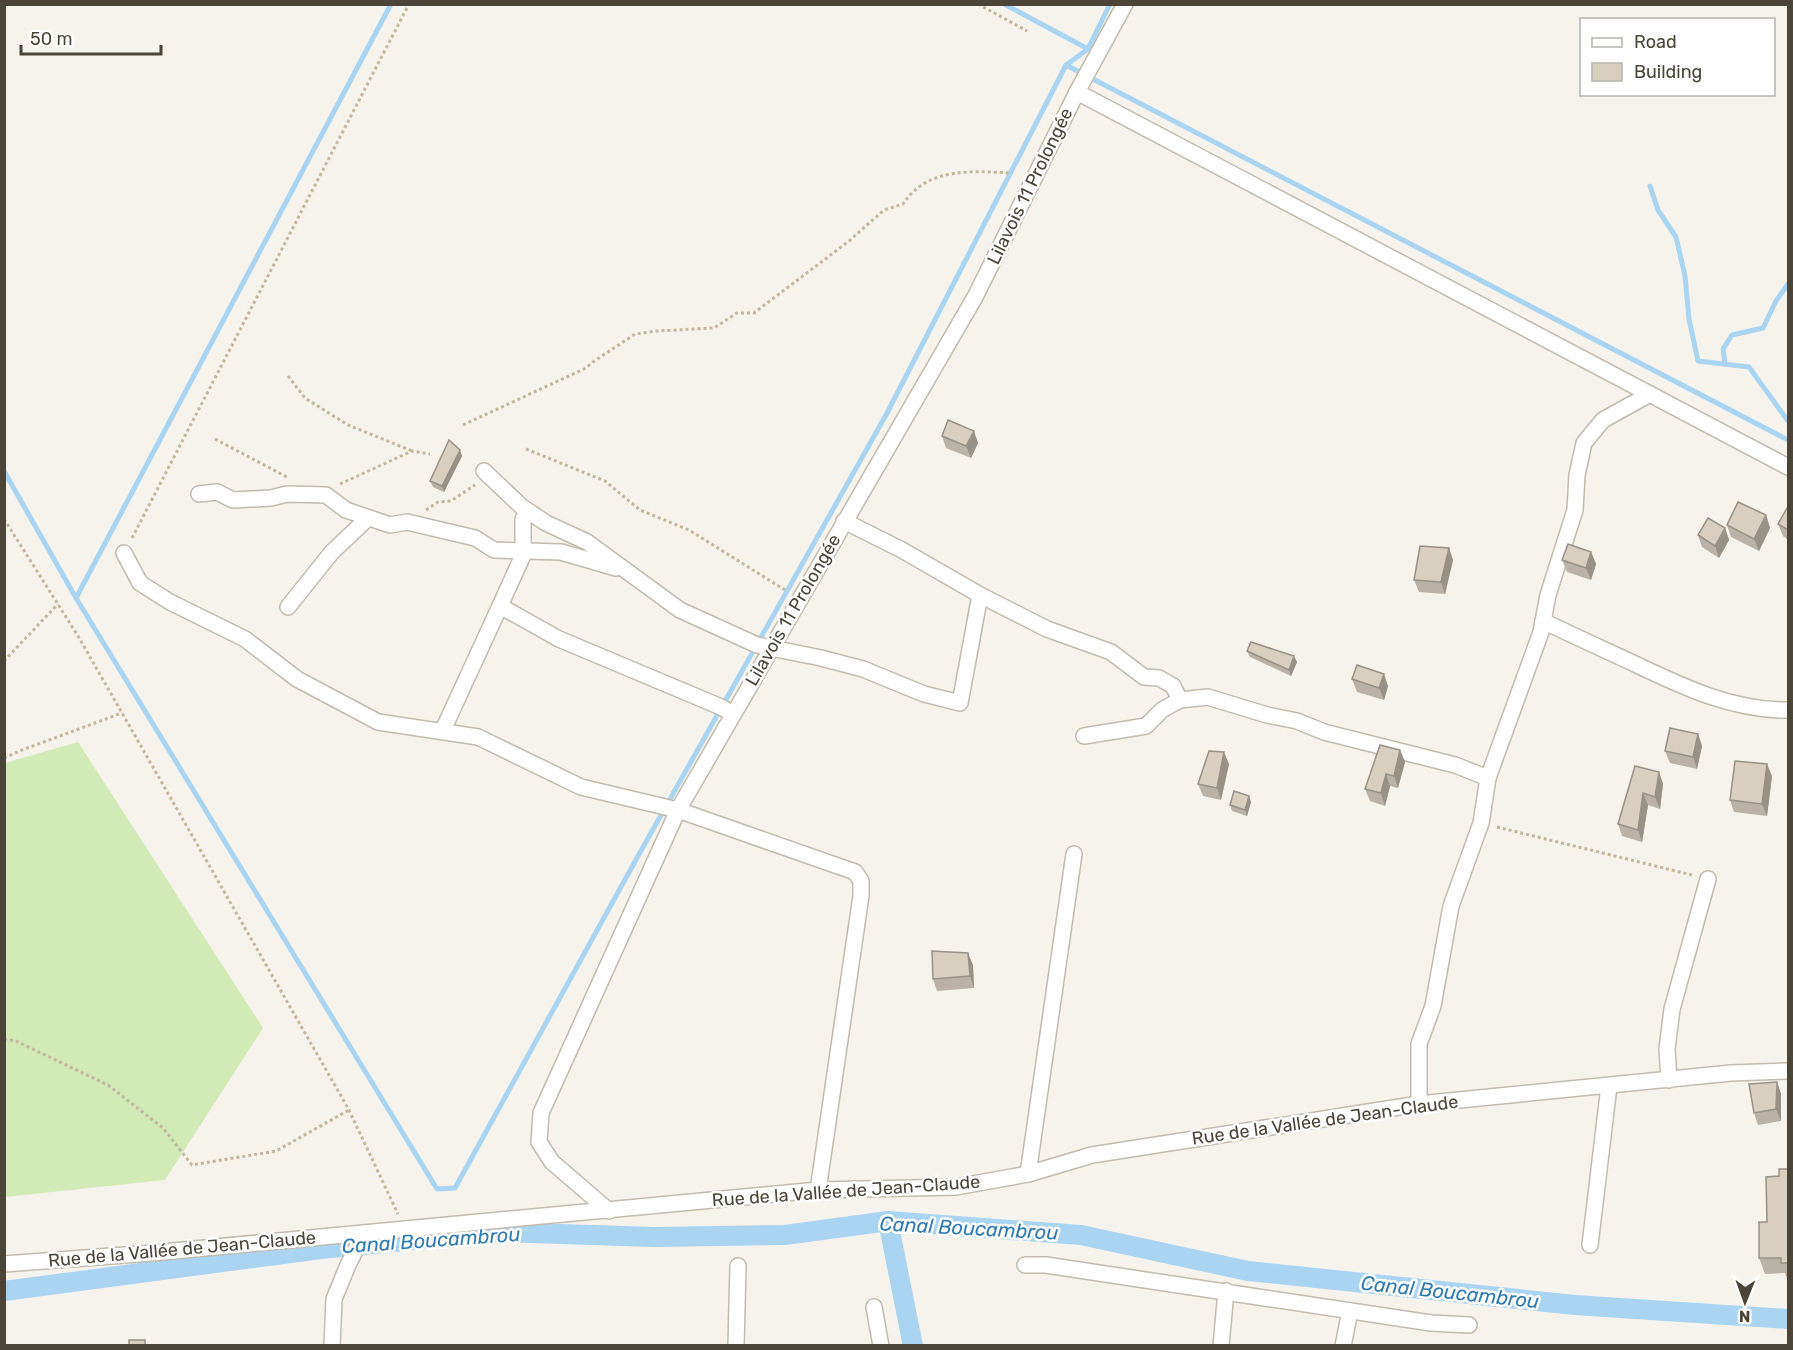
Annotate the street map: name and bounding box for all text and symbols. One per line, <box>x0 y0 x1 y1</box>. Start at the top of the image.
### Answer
scale bar <box>21 18 160 56</box>
legend <box>1580 18 1775 96</box>
text: 50 m <box>30 28 73 50</box>
text: Road <box>1634 31 1677 53</box>
text: Building <box>1634 61 1702 83</box>
street label: Lilavois 11 Prolongée <box>983 104 1077 268</box>
street label: Lilavois 11 Prolongée <box>741 530 845 690</box>
street label: Rue de la Vallée de Jean-Claude <box>1190 1090 1460 1150</box>
street label: Rue de la Vallée de Jean-Claude <box>711 1171 981 1211</box>
water label: Canal Boucambrou <box>879 1211 1059 1245</box>
water label: Canal Boucambrou <box>341 1222 521 1258</box>
street label: Rue de la Vallée de Jean-Claude <box>47 1226 317 1272</box>
water label: Canal Boucambrou <box>1360 1271 1540 1313</box>
north arrow <box>1715 1272 1775 1332</box>
text: N <box>1739 1307 1751 1326</box>

